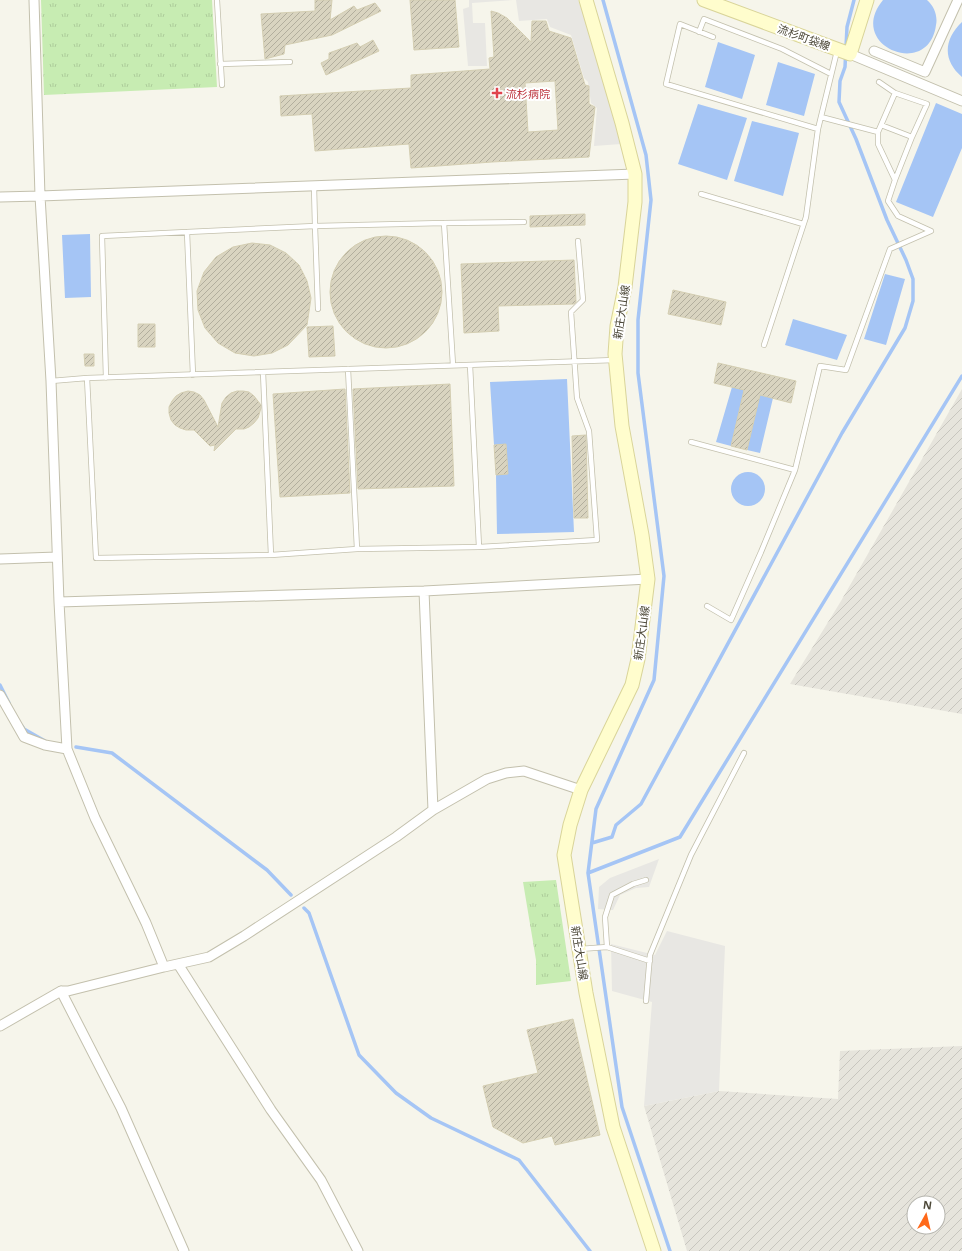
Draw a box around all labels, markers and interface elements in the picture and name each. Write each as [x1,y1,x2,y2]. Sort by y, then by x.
street label: 流杉町袋線 [776,21,832,53]
place label: 流杉病院 [506,86,550,101]
marker: 流杉病院 [491,87,503,99]
street label: 新庄大山線 [609,284,633,340]
street label: 新庄大山線 [630,605,652,661]
street label: 新庄大山線 [568,925,592,981]
north arrow [906,1195,946,1235]
text: N [922,1197,933,1213]

